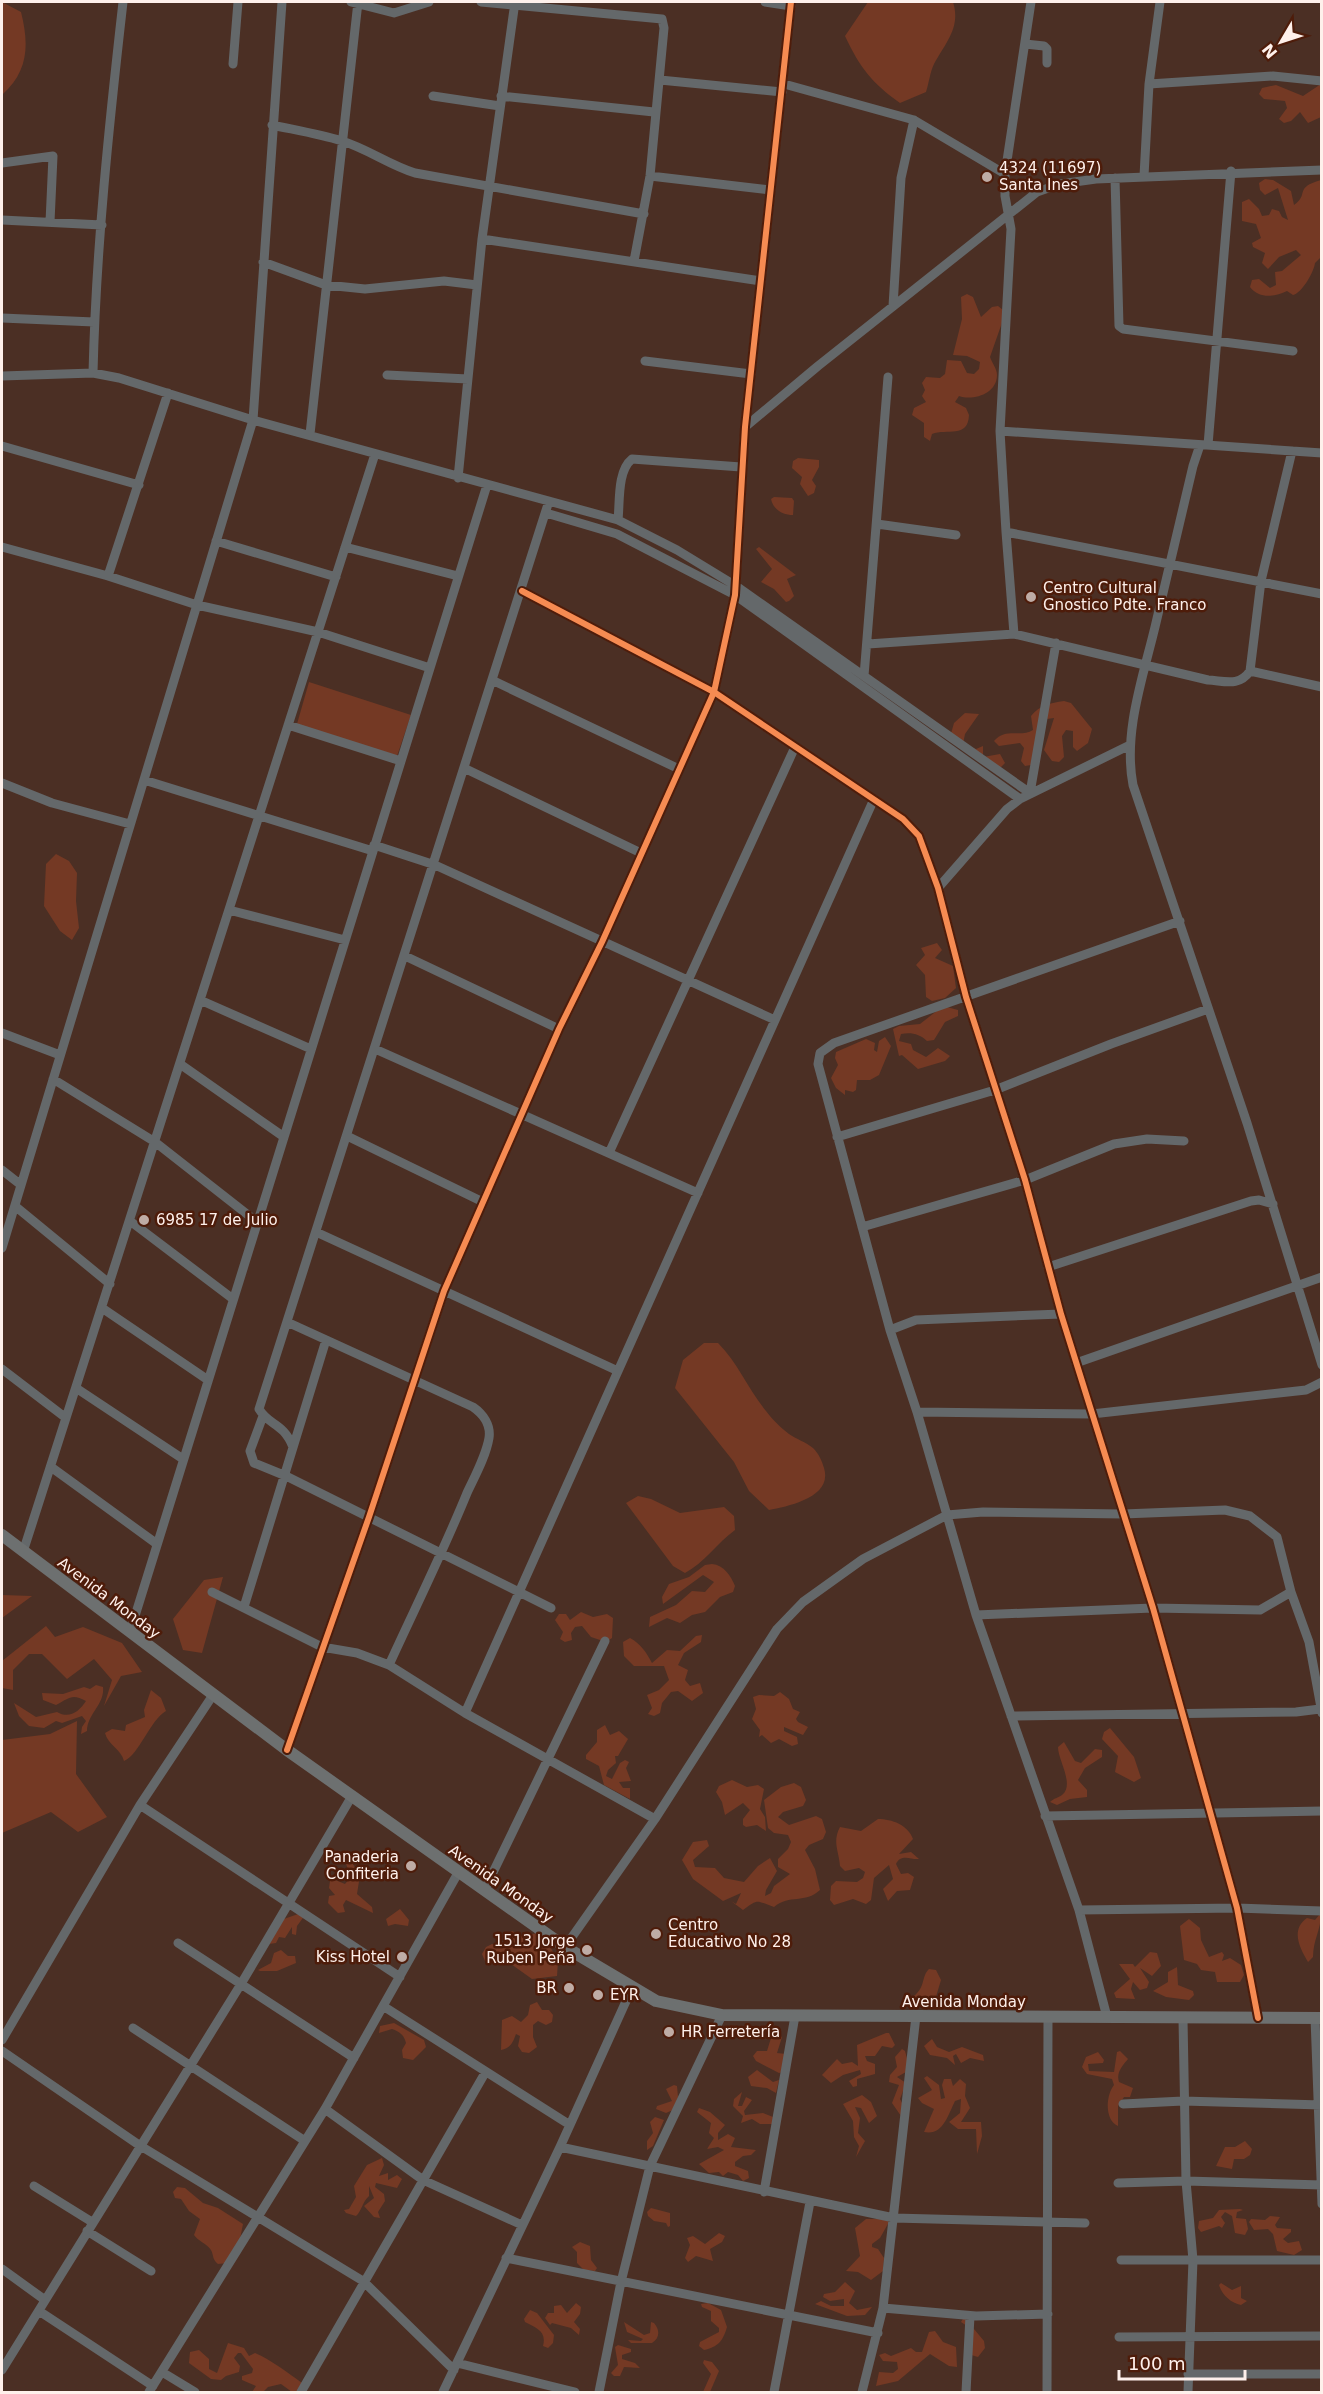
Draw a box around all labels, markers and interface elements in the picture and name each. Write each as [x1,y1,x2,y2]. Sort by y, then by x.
north arrow [1251,12,1311,72]
text: N [1258,40,1281,62]
place label: 4324 (11697) Santa Ines [999,159,1101,194]
marker: 4324 (11697) Santa Ines [980,170,994,184]
place label: Centro Cultural Gnostico Pdte. Franco [1043,579,1206,614]
marker: Centro Cultural Gnostico Pdte. Franco [1024,590,1038,604]
place label: 6985 17 de Julio [156,1211,278,1229]
marker: 6985 17 de Julio [137,1213,151,1227]
street label: Avenida Monday [54,1554,164,1643]
street label: Avenida Monday [445,1841,557,1927]
place label: Panaderia Confiteria [324,1848,399,1883]
marker: Panaderia Confiteria [404,1859,418,1873]
place label: Centro Educativo No 28 [668,1916,791,1951]
marker: Centro Educativo No 28 [649,1927,663,1941]
place label: 1513 Jorge Ruben Peña [486,1932,575,1967]
marker: 1513 Jorge Ruben Peña [580,1943,594,1957]
place label: Kiss Hotel [316,1948,390,1966]
marker: Kiss Hotel [395,1950,409,1964]
place label: BR [536,1979,557,1997]
marker: BR [562,1981,576,1995]
place label: EYR [610,1986,639,2004]
marker: EYR [591,1988,605,2002]
street label: Avenida Monday [902,1993,1026,2011]
place label: HR Ferretería [681,2023,780,2041]
marker: HR Ferretería [662,2025,676,2039]
scale bar [1119,2343,1245,2381]
text: 100 m [1128,2353,1186,2374]

